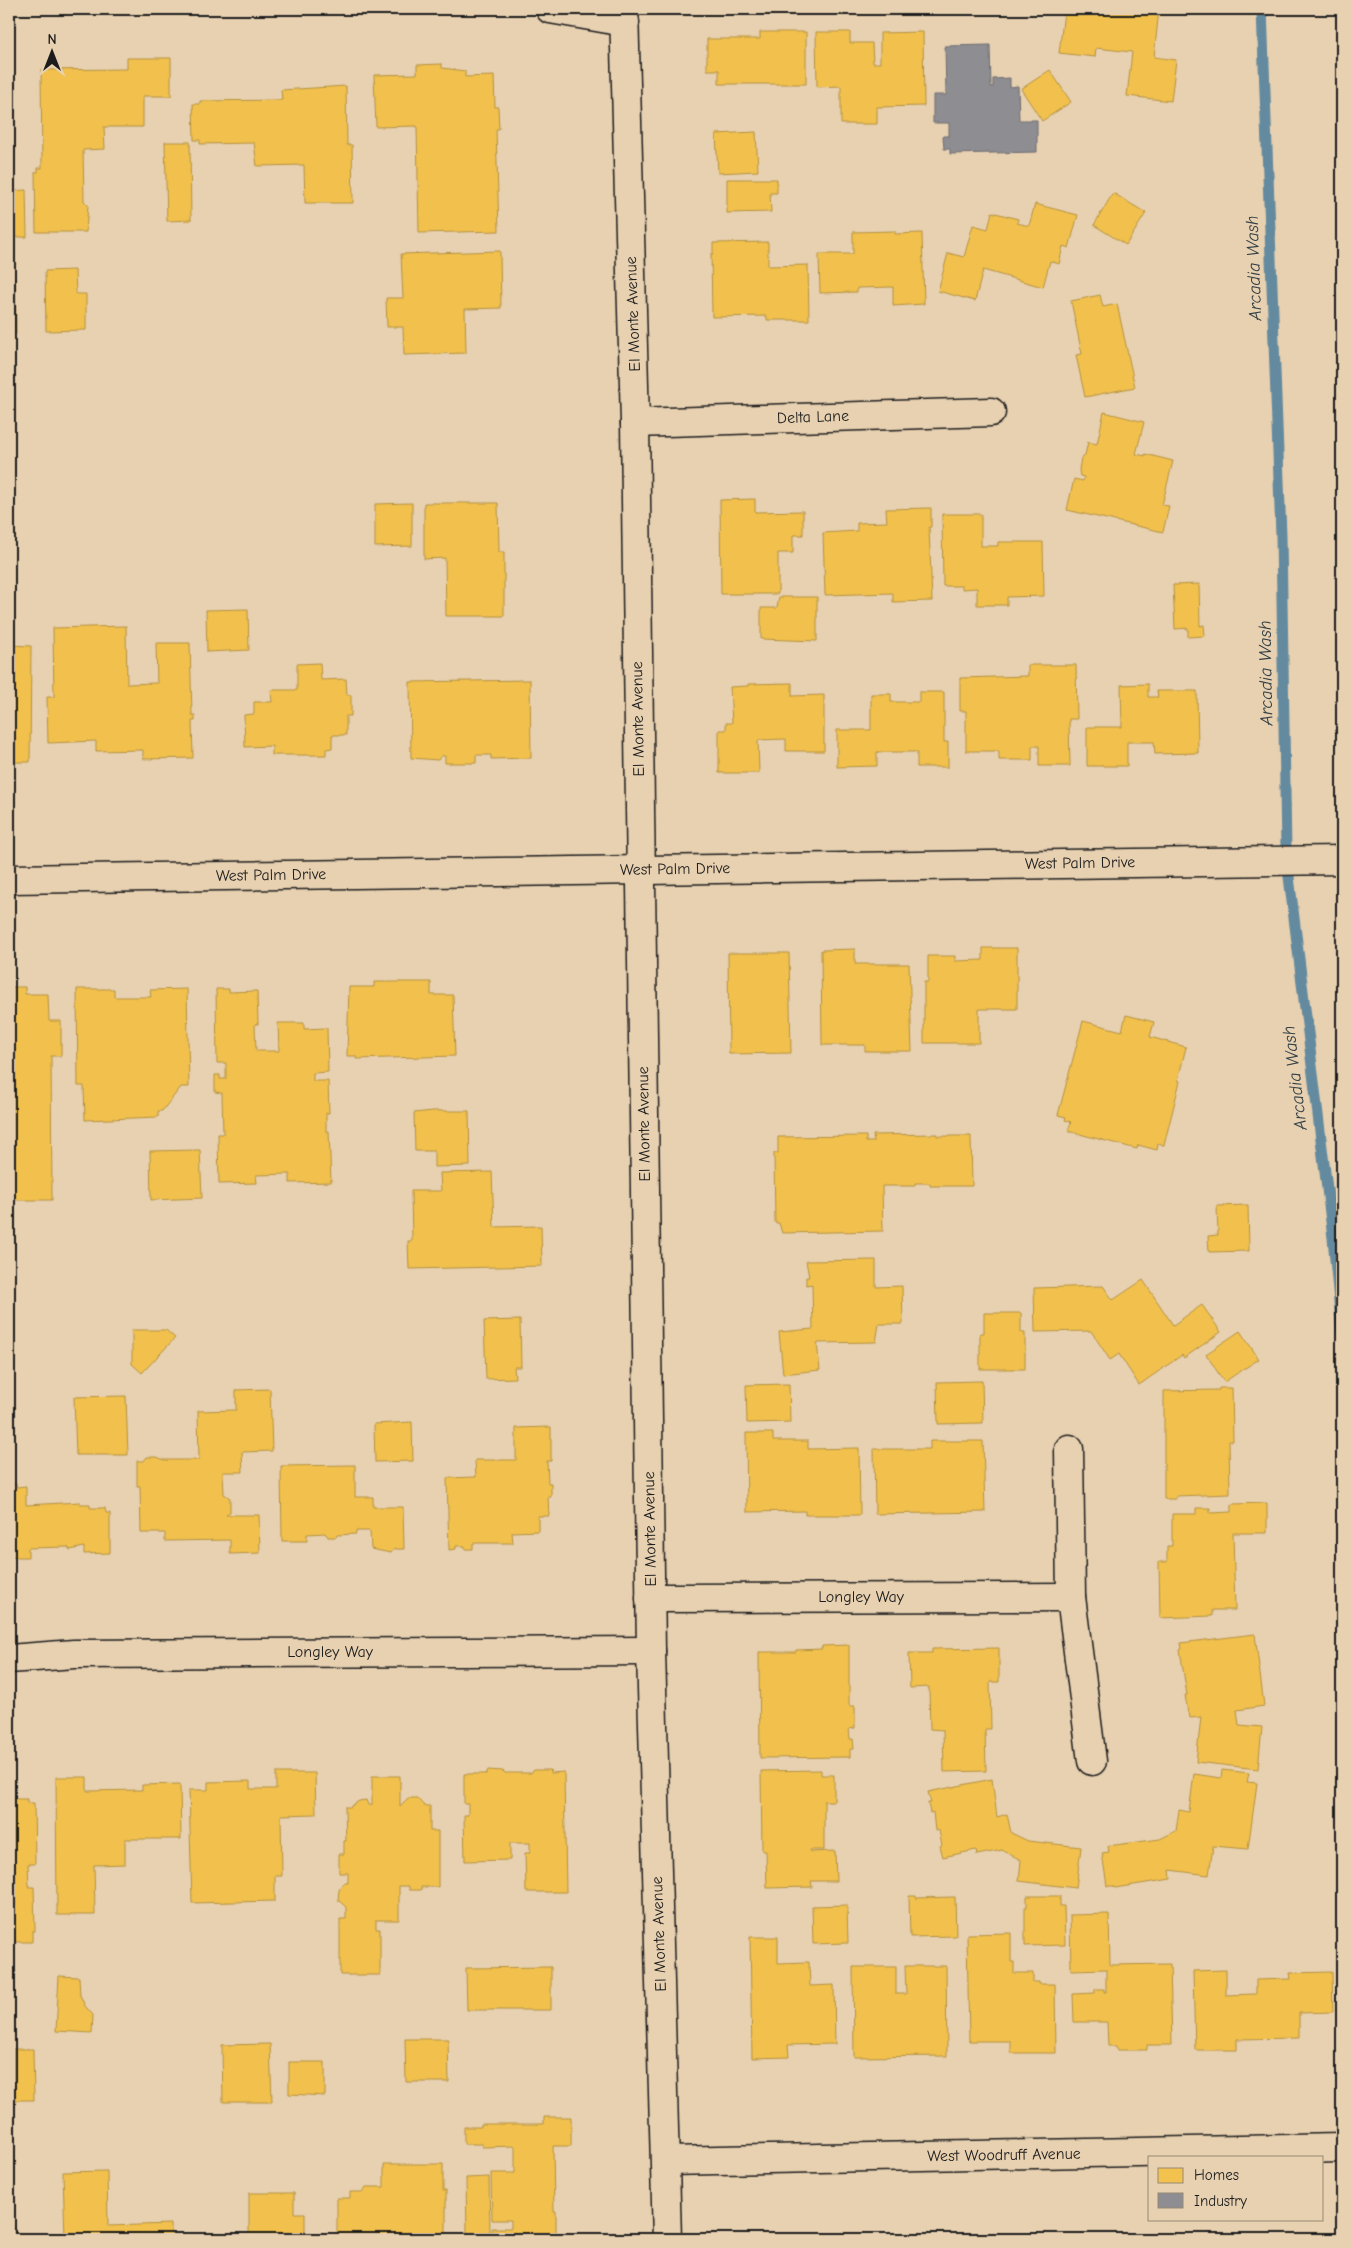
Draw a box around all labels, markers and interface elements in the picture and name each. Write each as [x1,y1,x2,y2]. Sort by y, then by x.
north arrow [28,28,78,78]
text: N [47,31,57,48]
water label: Arcadia Wash [1242,215,1266,322]
street label: El Monte Avenue [622,256,644,372]
street label: Delta Lane [777,407,849,427]
water label: Arcadia Wash [1255,620,1277,727]
street label: El Monte Avenue [628,661,648,777]
street label: West Palm Drive [1025,853,1135,873]
street label: West Palm Drive [620,859,730,879]
street label: West Palm Drive [216,865,326,885]
water label: Arcadia Wash [1278,1024,1312,1133]
street label: El Monte Avenue [634,1066,654,1182]
street label: El Monte Avenue [640,1471,660,1587]
street label: Longley Way [818,1588,905,1606]
street label: Longley Way [287,1643,374,1661]
street label: El Monte Avenue [648,1876,670,1992]
street label: West Woodruff Avenue [927,2145,1081,2165]
legend [1148,2156,1324,2220]
text: Homes [1194,2166,1239,2184]
text: Industry [1194,2192,1247,2210]

